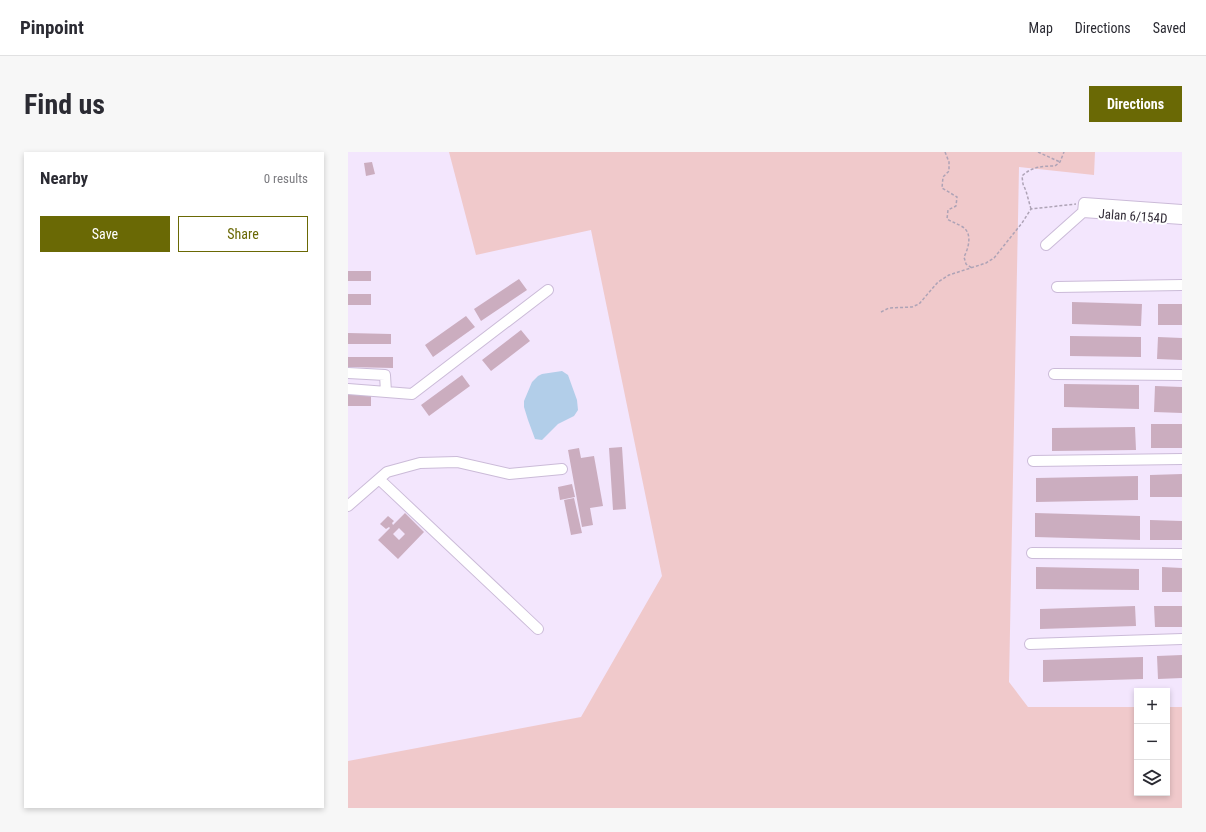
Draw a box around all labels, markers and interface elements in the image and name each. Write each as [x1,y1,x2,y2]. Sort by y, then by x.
text: Pinpoint [20,16,84,39]
text: Map [1029,20,1053,36]
text: Directions [1075,20,1131,36]
text: Saved [1153,20,1186,36]
button: Directions [1089,86,1182,122]
text: Find us [24,88,105,121]
text: Nearby [40,168,88,188]
text: 0 results [264,171,308,186]
street label: Jalan 6/154D [1098,206,1168,226]
button: Save [40,216,170,252]
button: Share [178,216,308,252]
map controls [1134,688,1170,796]
button: + [1134,688,1170,724]
button: − [1134,724,1170,760]
button: layers [1134,760,1170,796]

